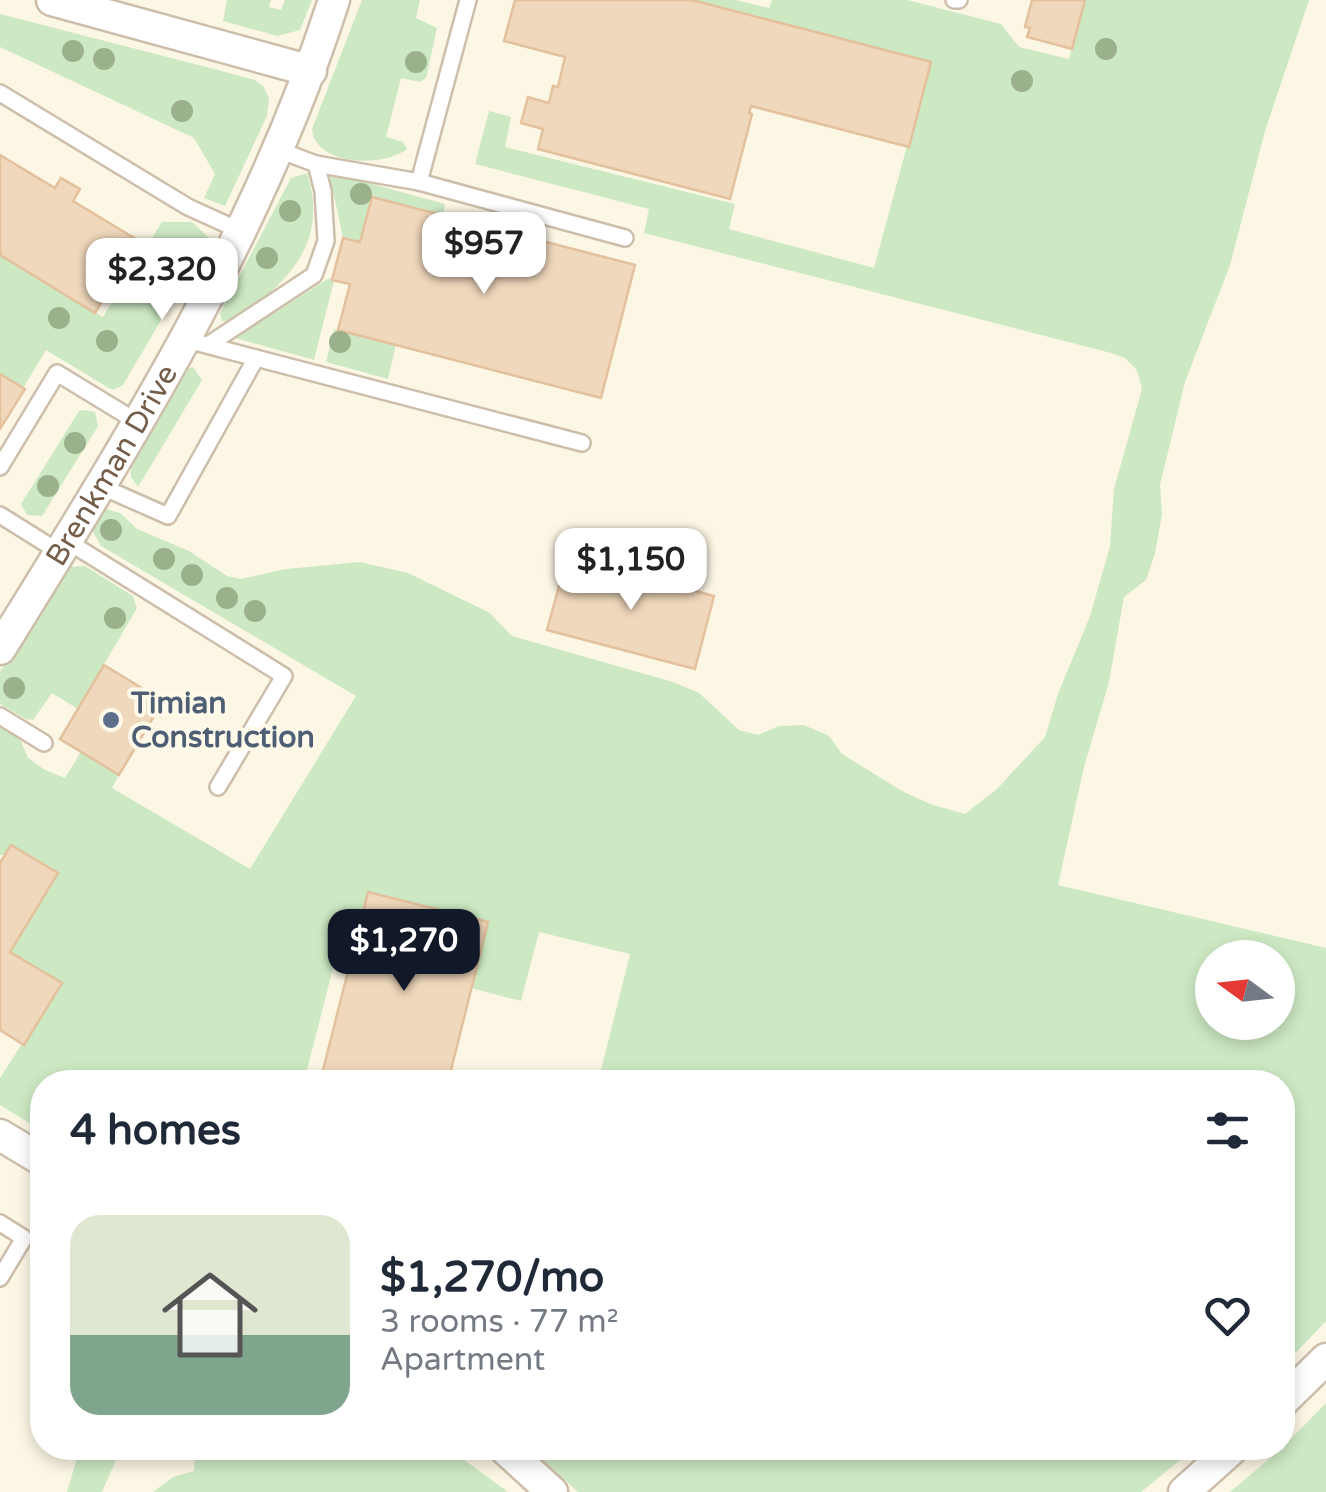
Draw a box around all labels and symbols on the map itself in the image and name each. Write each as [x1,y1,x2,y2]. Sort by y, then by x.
pin: $957 [425,212,543,297]
pin: $2,320 [81,238,243,323]
street label: Brenkman Drive [37,358,185,573]
pin: $1,150 [550,528,712,613]
place label: Timian Construction [130,685,315,756]
marker: Timian Construction [100,709,122,731]
pin: $1,270 [323,909,485,994]
north arrow [1195,940,1295,1040]

